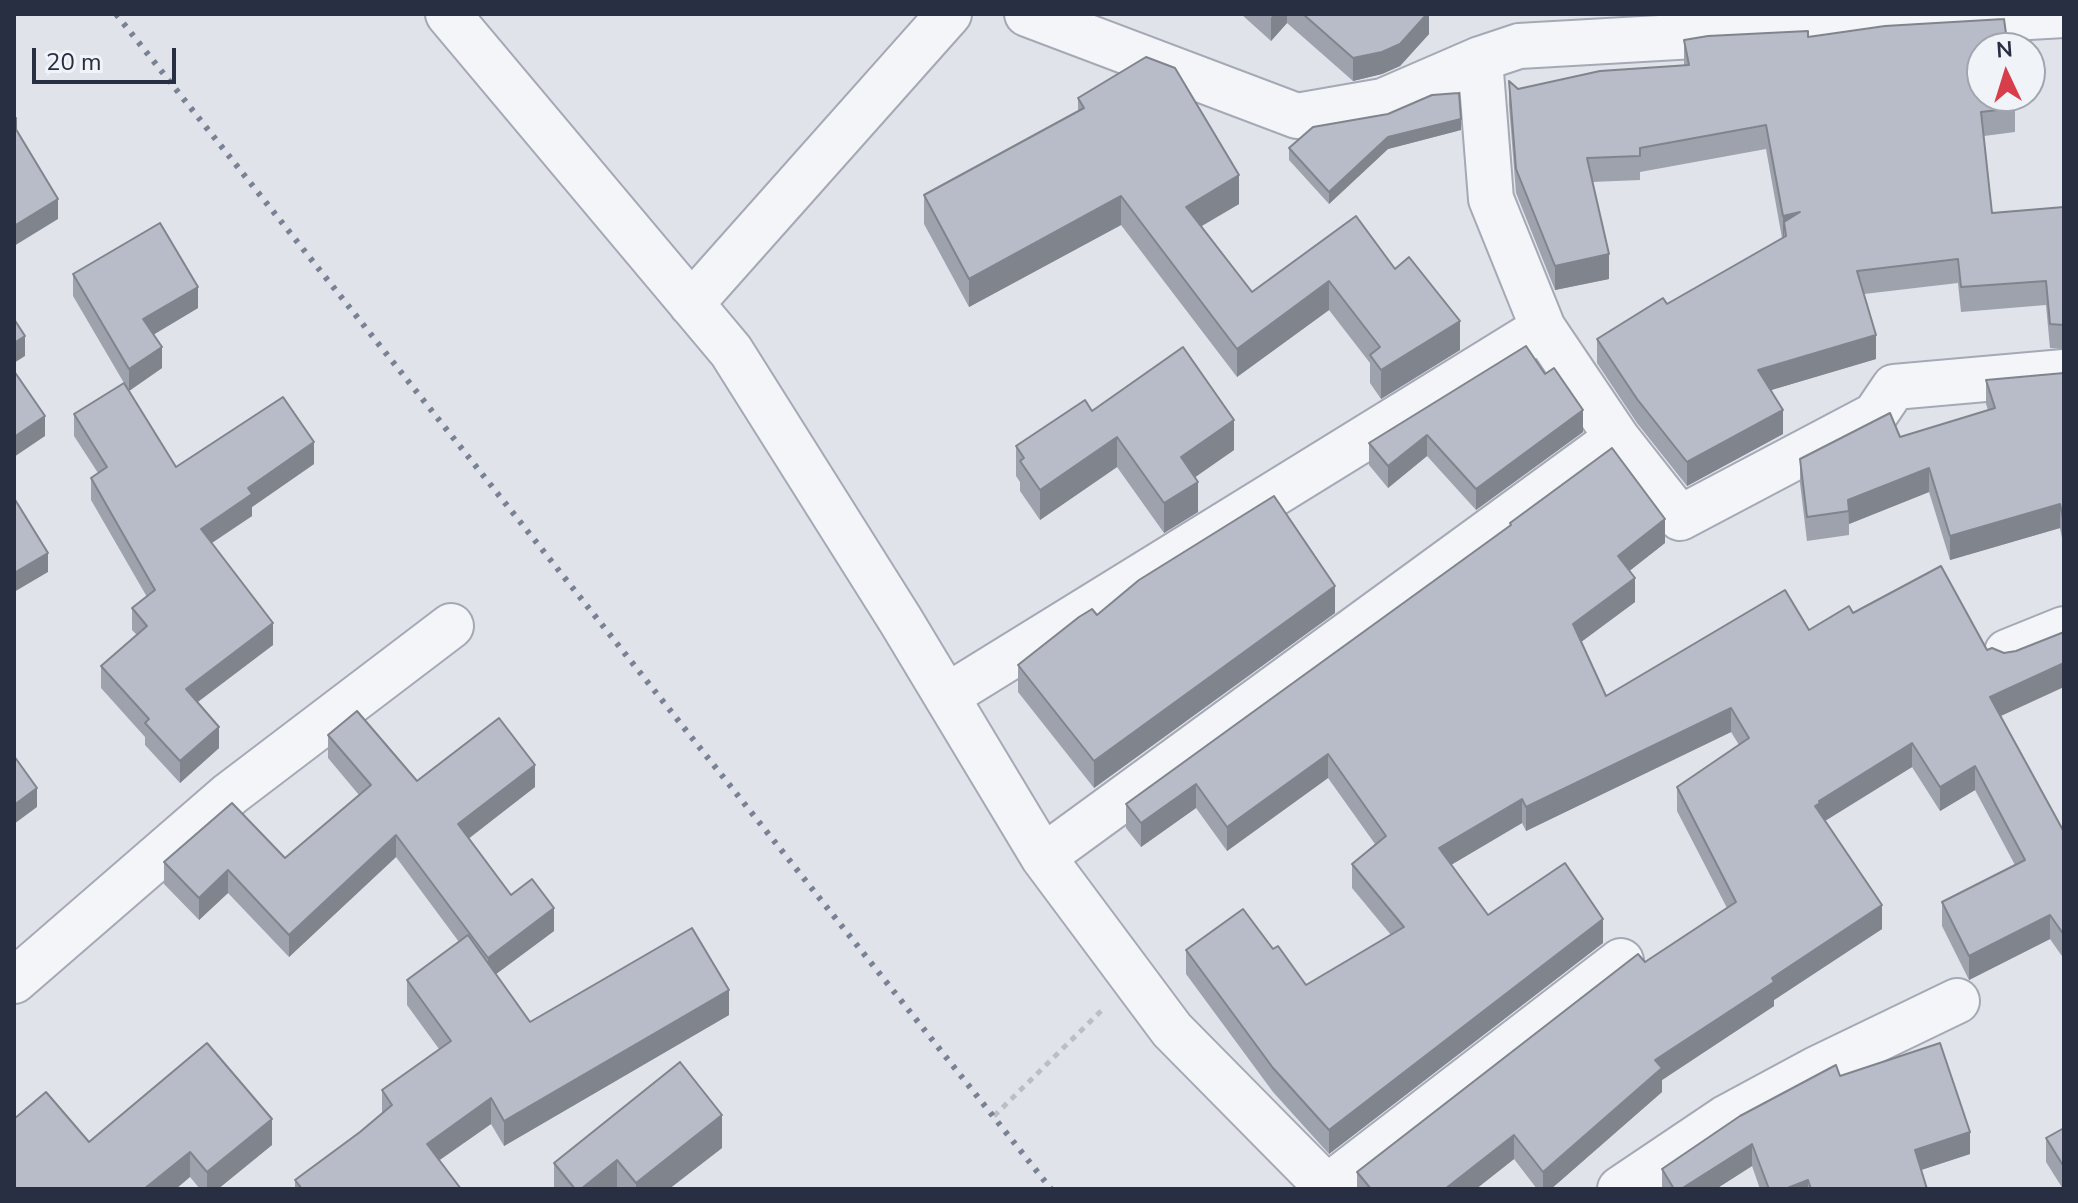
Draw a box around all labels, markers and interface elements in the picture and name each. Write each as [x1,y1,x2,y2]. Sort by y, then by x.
scale bar [36,32,180,82]
north arrow [1966,32,2046,112]
text: N [1995,35,2014,66]
text: 20 m [46,46,102,78]

